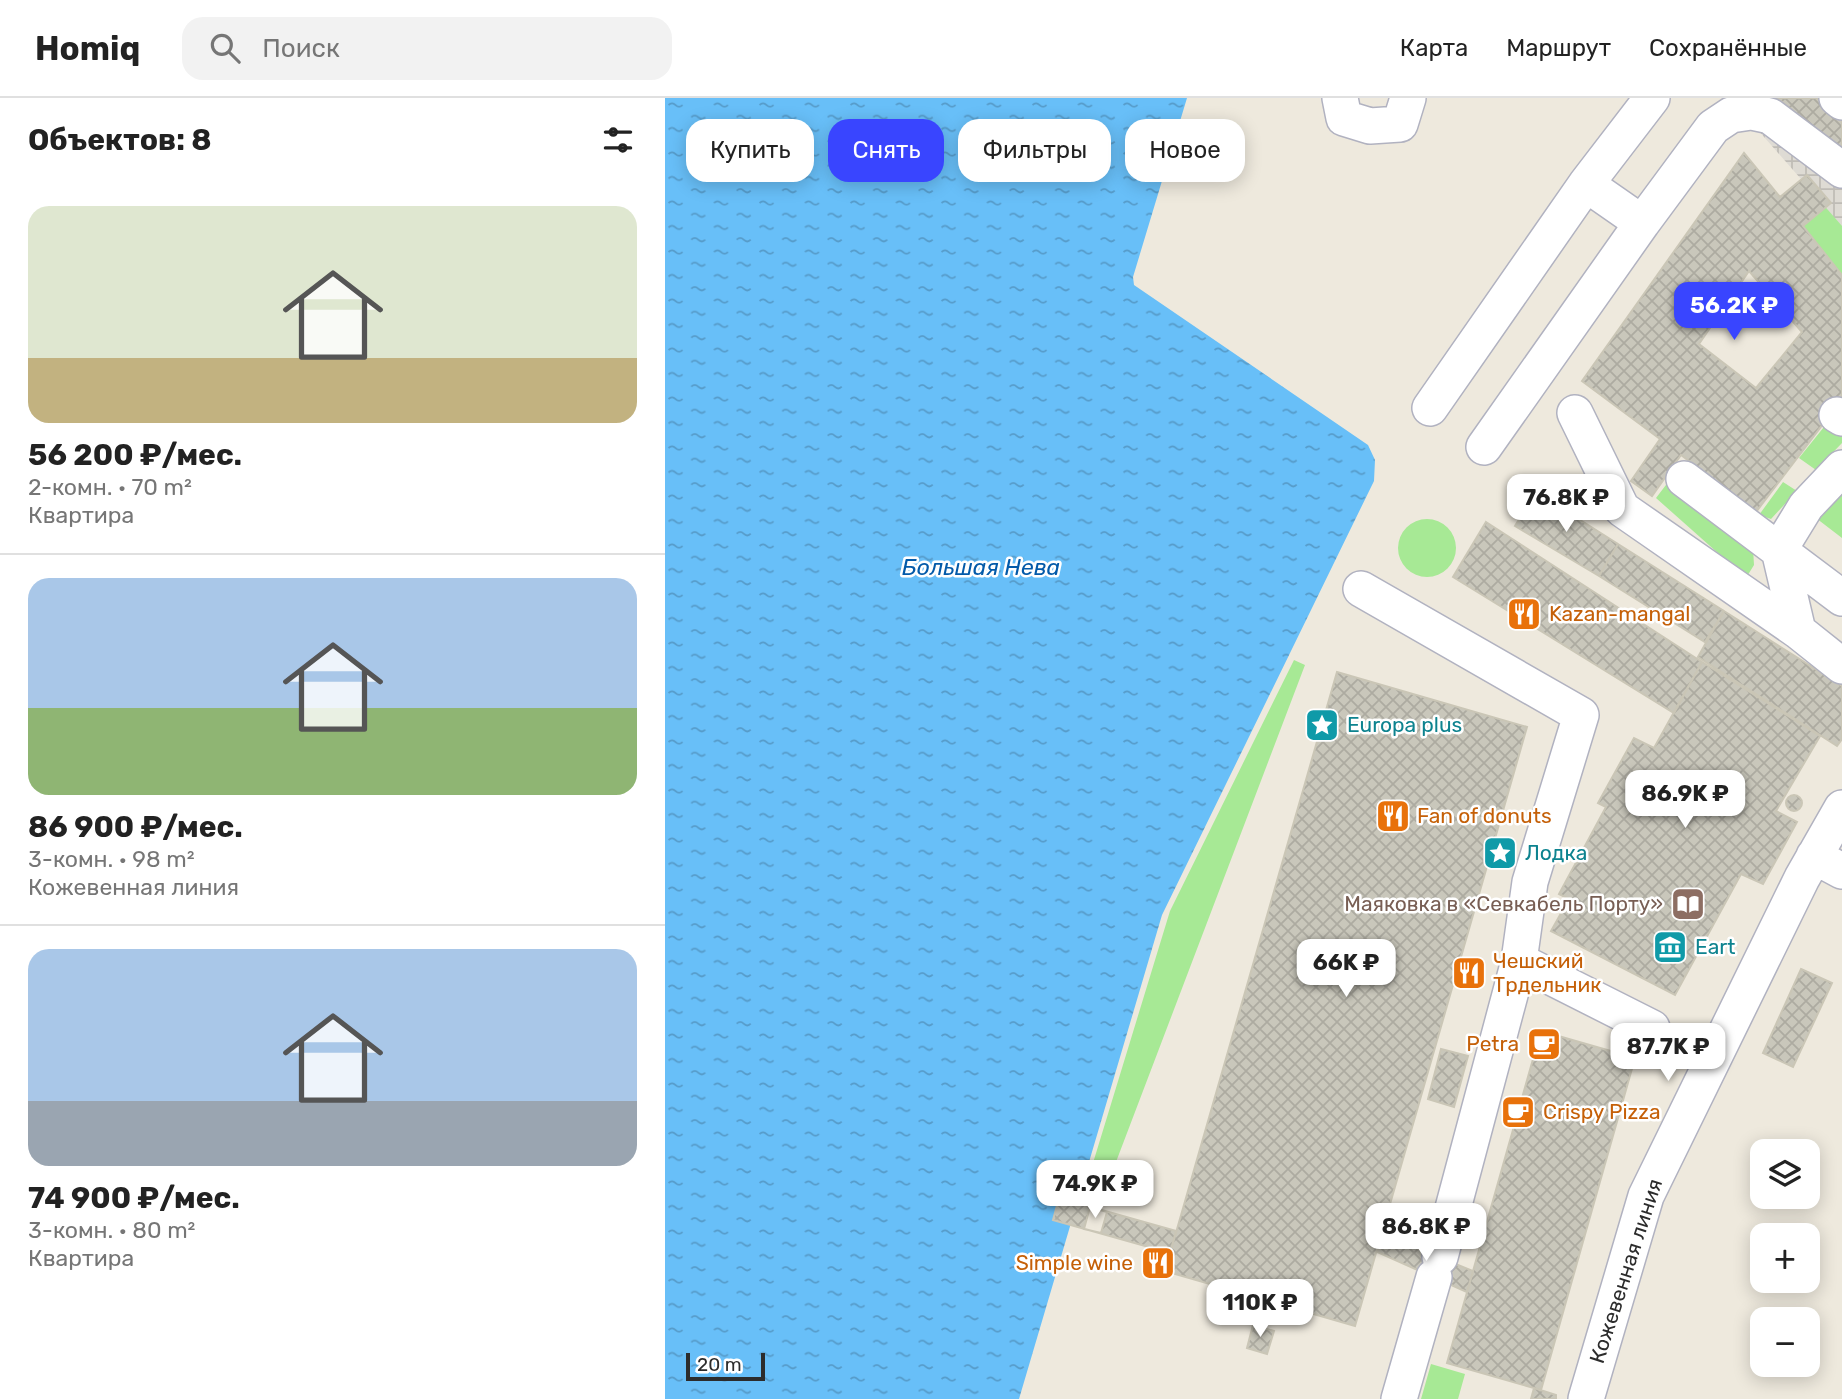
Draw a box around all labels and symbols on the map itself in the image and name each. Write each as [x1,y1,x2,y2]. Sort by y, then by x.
pin: 56.2K ₽ [1669,282,1799,342]
pin: 76.8K ₽ [1501,474,1631,534]
water label: Большая Нева [902,553,1060,581]
restaurant icon: Kazan-mangal [1505,595,1543,633]
place label: Kazan-mangal [1549,601,1690,626]
place icon: Europa plus [1303,706,1341,744]
place label: Europa plus [1347,712,1462,737]
pin: 86.9K ₽ [1620,770,1750,830]
restaurant icon: Fan of donuts [1374,797,1412,835]
place label: Fan of donuts [1417,803,1552,828]
place icon: Лодка [1481,834,1519,872]
place label: Лодка [1525,840,1587,865]
library icon: Маяковка в «Севкабель Порту» [1669,885,1707,923]
place label: Маяковка в «Севкабель Порту» [1344,891,1663,916]
museum icon: Eart [1651,928,1689,966]
place label: Eart [1695,934,1736,959]
pin: 66K ₽ [1297,940,1395,999]
place label: Чешский Трдельник [1493,948,1601,997]
restaurant icon: Чешский Трдельник [1450,954,1488,992]
pin: 87.7K ₽ [1603,1024,1733,1083]
cafe icon: Petra [1525,1025,1563,1063]
place label: Petra [1466,1031,1519,1056]
cafe icon: Crispy Pizza [1499,1093,1537,1131]
place label: Crispy Pizza [1543,1099,1661,1124]
pin: 74.9K ₽ [1030,1160,1160,1220]
street label: Кожевенная линия [1584,1175,1667,1366]
pin: 86.8K ₽ [1361,1204,1491,1263]
restaurant icon: Simple wine [1139,1244,1177,1282]
place label: Simple wine [1016,1250,1133,1275]
pin: 110K ₽ [1203,1280,1317,1339]
scale bar [686,1350,765,1382]

